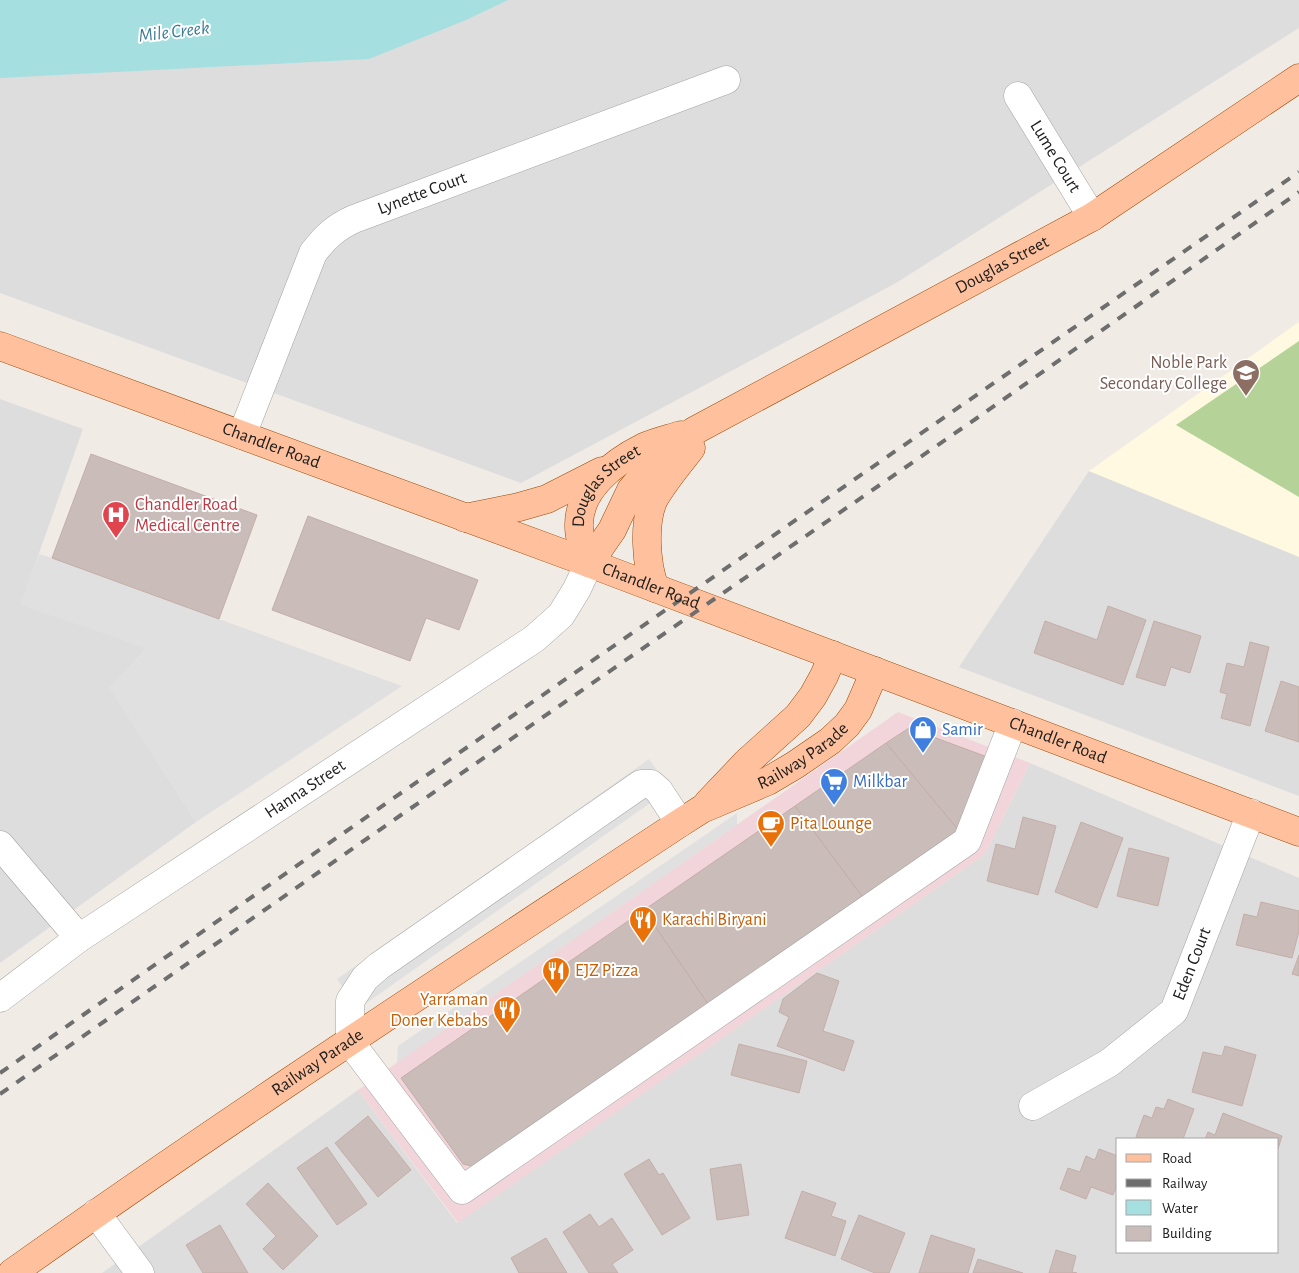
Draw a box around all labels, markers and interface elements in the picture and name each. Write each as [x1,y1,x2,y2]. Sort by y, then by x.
water label: Mile Creek [137,18,211,46]
street label: Lume Court [1026,117,1084,196]
street label: Lynette Court [375,169,469,218]
street label: Douglas Street [953,233,1052,298]
place label: Noble Park Secondary College [1100,354,1228,393]
school or university icon: Noble Park Secondary College [1231,358,1261,397]
street label: Chandler Road [220,420,323,472]
street label: Douglas Street [570,442,644,528]
place label: Chandler Road Medical Centre [135,496,240,535]
hospital icon: Chandler Road Medical Centre [101,500,131,539]
street label: Chandler Road [600,560,702,613]
street label: Chandler Road [1006,714,1109,767]
shop icon: Samir [908,715,938,754]
street label: Railway Parade [755,719,852,793]
place label: Samir [942,721,983,739]
street label: Hanna Street [262,756,349,822]
supermarket icon: Milkbar [819,767,849,806]
place label: Milkbar [853,773,908,791]
cafe icon: Pita Lounge [756,809,786,848]
place label: Pita Lounge [790,815,872,833]
restaurant icon: Karachi Biryani [628,905,658,944]
place label: Karachi Biryani [662,911,767,929]
street label: Eden Court [1170,925,1215,1003]
restaurant icon: EJZ Pizza [541,956,571,995]
place label: EJZ Pizza [575,962,639,980]
place label: Yarraman Doner Kebabs [390,991,488,1030]
restaurant icon: Yarraman Doner Kebabs [492,995,522,1034]
street label: Railway Parade [269,1026,367,1100]
legend [1116,1138,1279,1253]
text: Road [1162,1151,1192,1166]
text: Railway [1162,1176,1208,1191]
text: Water [1162,1201,1198,1216]
text: Building [1162,1226,1212,1241]

